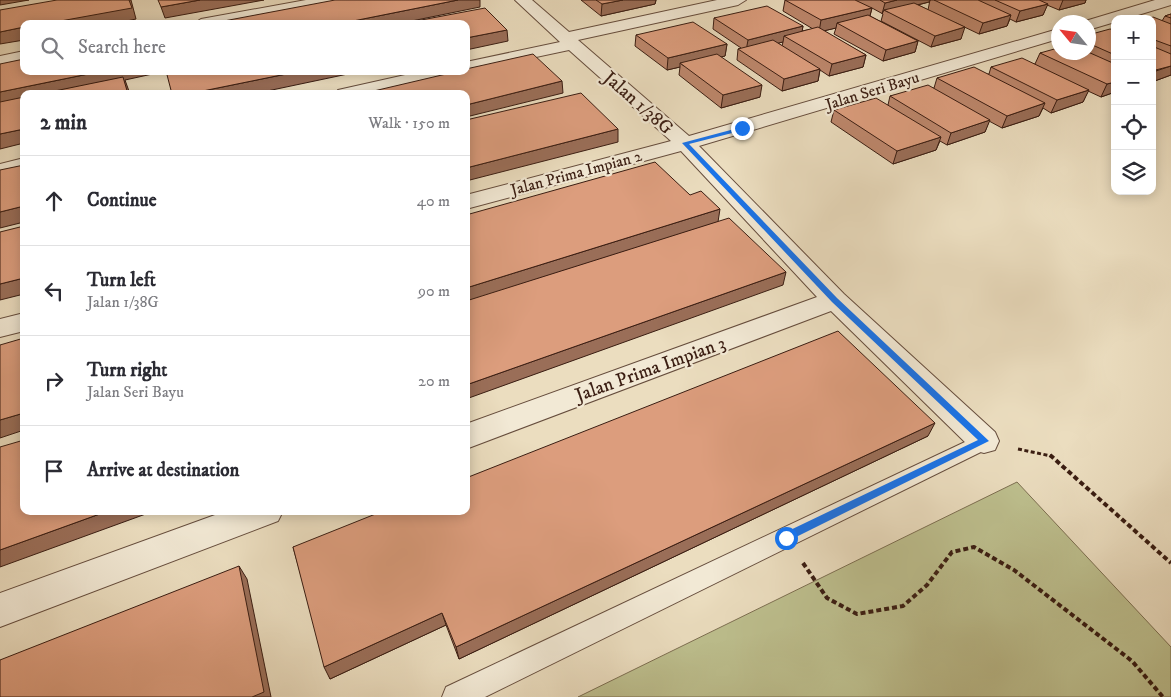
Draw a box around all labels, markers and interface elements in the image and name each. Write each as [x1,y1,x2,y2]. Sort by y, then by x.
north arrow [1051,15,1096,60]
map controls [1111,15,1156,195]
button: + [1111,15,1156,60]
search box [20,20,470,75]
icon: search [38,34,66,62]
text: Search here [78,36,166,59]
button: − [1111,60,1156,105]
street label: Jalan 1/38G [597,65,678,140]
street label: Jalan Seri Bayu [821,67,922,115]
button: locate [1111,105,1156,150]
text: 2 min [40,110,87,136]
text: Walk · 150 m [368,113,450,133]
route end [731,117,754,140]
street label: Jalan Prima Impian 2 [507,146,644,201]
button: layers [1111,150,1156,195]
icon: ahead [40,187,68,215]
text: Continue [87,189,157,212]
text: 40 m [417,191,450,211]
text: Turn left [87,269,156,292]
icon: left [40,277,68,305]
text: 90 m [418,281,450,301]
text: Jalan 1/38G [87,292,159,312]
street label: Jalan Prima Impian 3 [570,332,729,408]
text: Turn right [87,359,167,382]
icon: right [40,367,68,395]
text: 20 m [418,371,450,391]
text: Jalan Seri Bayu [87,382,184,402]
icon: arrive [40,457,68,485]
text: Arrive at destination [87,459,239,482]
route start [775,527,798,550]

